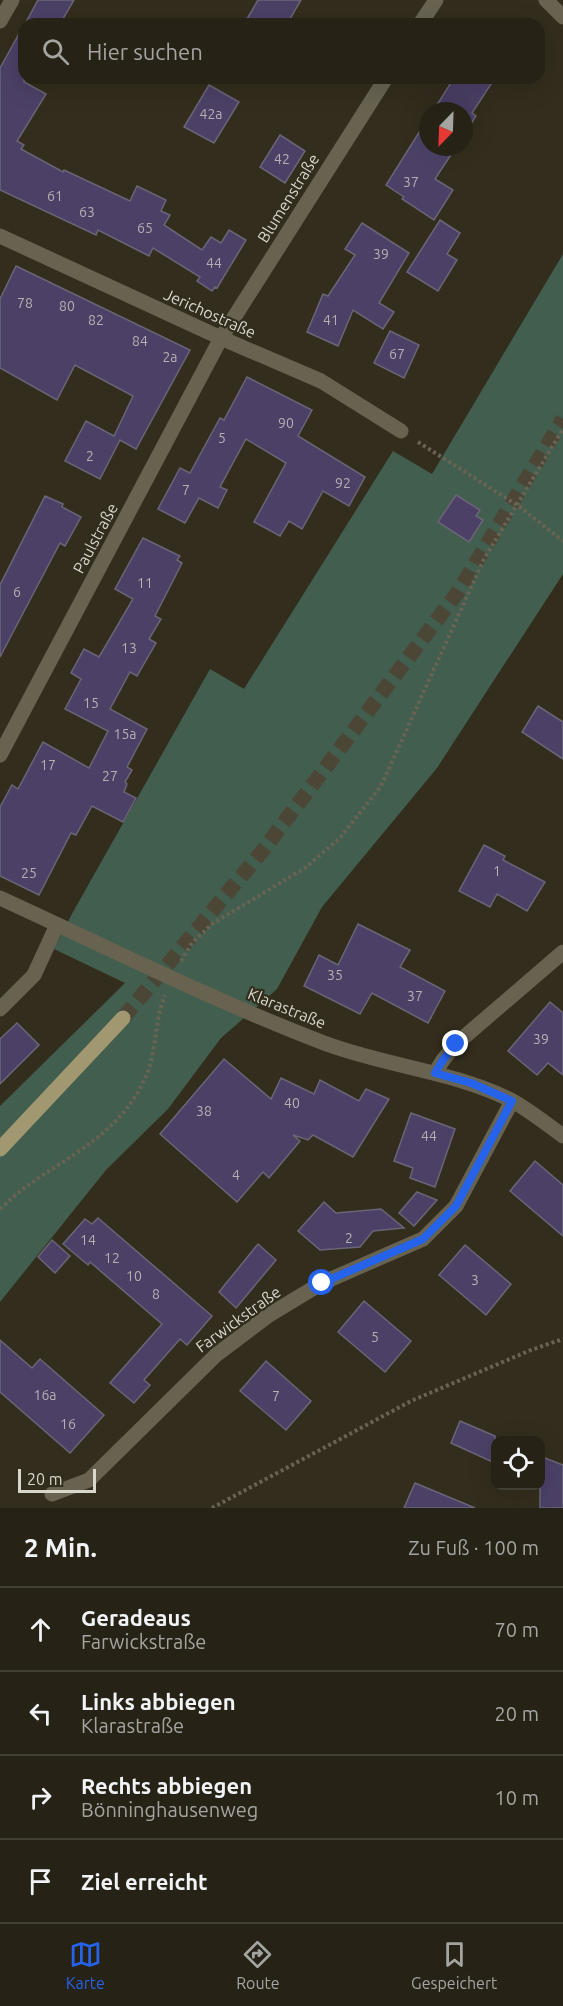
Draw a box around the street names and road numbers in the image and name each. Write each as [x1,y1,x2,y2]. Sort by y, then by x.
street label: Blumenstraße [254,150,322,246]
street label: Jerichostraße [161,285,259,341]
street label: Paulstraße [69,500,121,576]
street label: Klarastraße [245,984,329,1032]
street label: Farwickstraße [192,1282,284,1356]

